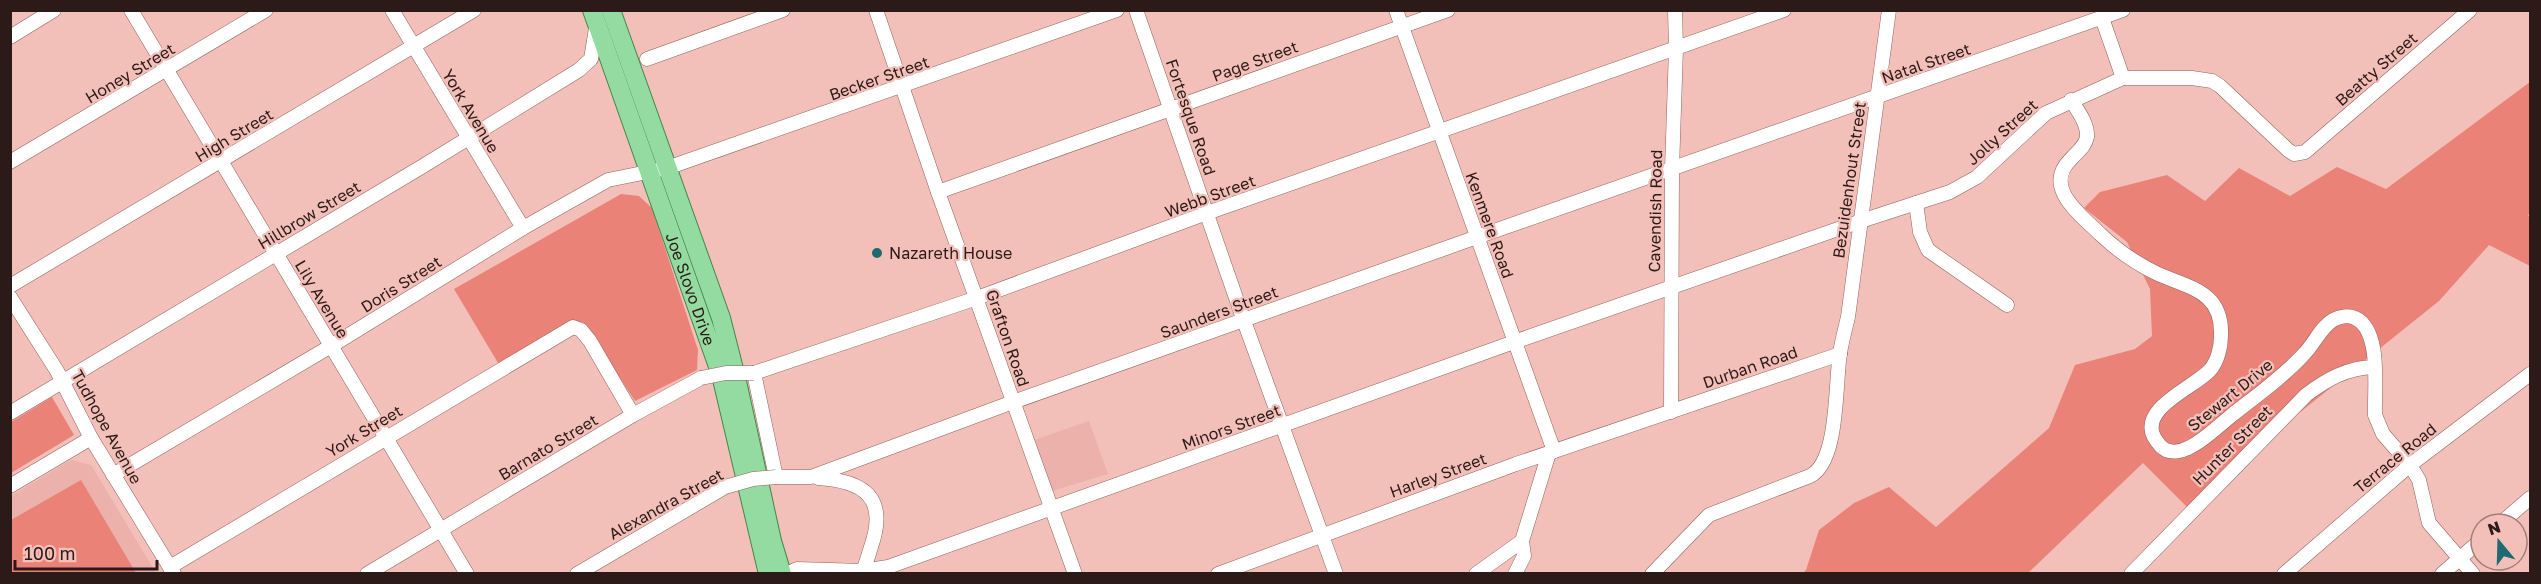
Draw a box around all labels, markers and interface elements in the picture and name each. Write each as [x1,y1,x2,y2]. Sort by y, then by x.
street label: Beatty Street [2331,28,2421,110]
street label: Page Street [1209,36,1301,86]
street label: Honey Street [82,38,178,108]
street label: Natal Street [1879,38,1973,88]
street label: Becker Street [826,52,932,104]
street label: Fortesque Road [1162,56,1220,178]
street label: York Avenue [438,65,504,157]
street label: Jolly Street [1962,95,2042,169]
street label: Bezuidenhout Street [1828,100,1870,260]
street label: High Street [191,104,277,166]
street label: Cavendish Road [1644,149,1666,273]
street label: Kenmere Road [1461,169,1519,281]
street label: Webb Street [1162,170,1258,222]
street label: Hillbrow Street [254,176,364,254]
street label: Joe Slovo Drive [662,230,720,348]
place label: Nazareth House [889,243,1012,263]
marker: Nazareth House [870,246,884,260]
street label: Doris Street [357,251,445,317]
street label: Lily Avenue [291,256,353,342]
street label: Saunders Street [1157,281,1281,343]
street label: Grafton Road [982,287,1034,389]
street label: Durban Road [1700,341,1800,393]
street label: Stewart Drive [2183,355,2277,435]
street label: Tudhope Avenue [67,367,147,487]
street label: York Street [322,400,406,462]
street label: Minors Street [1179,400,1283,454]
street label: Hunter Street [2188,401,2276,489]
street label: Barnato Street [495,410,601,484]
street label: Terrace Road [2350,419,2440,497]
street label: Harley Street [1387,448,1489,502]
street label: Alexandra Street [605,464,727,544]
north arrow [2469,512,2529,572]
text: N [2485,516,2503,539]
scale bar [15,533,158,571]
text: 100 m [24,542,75,564]

